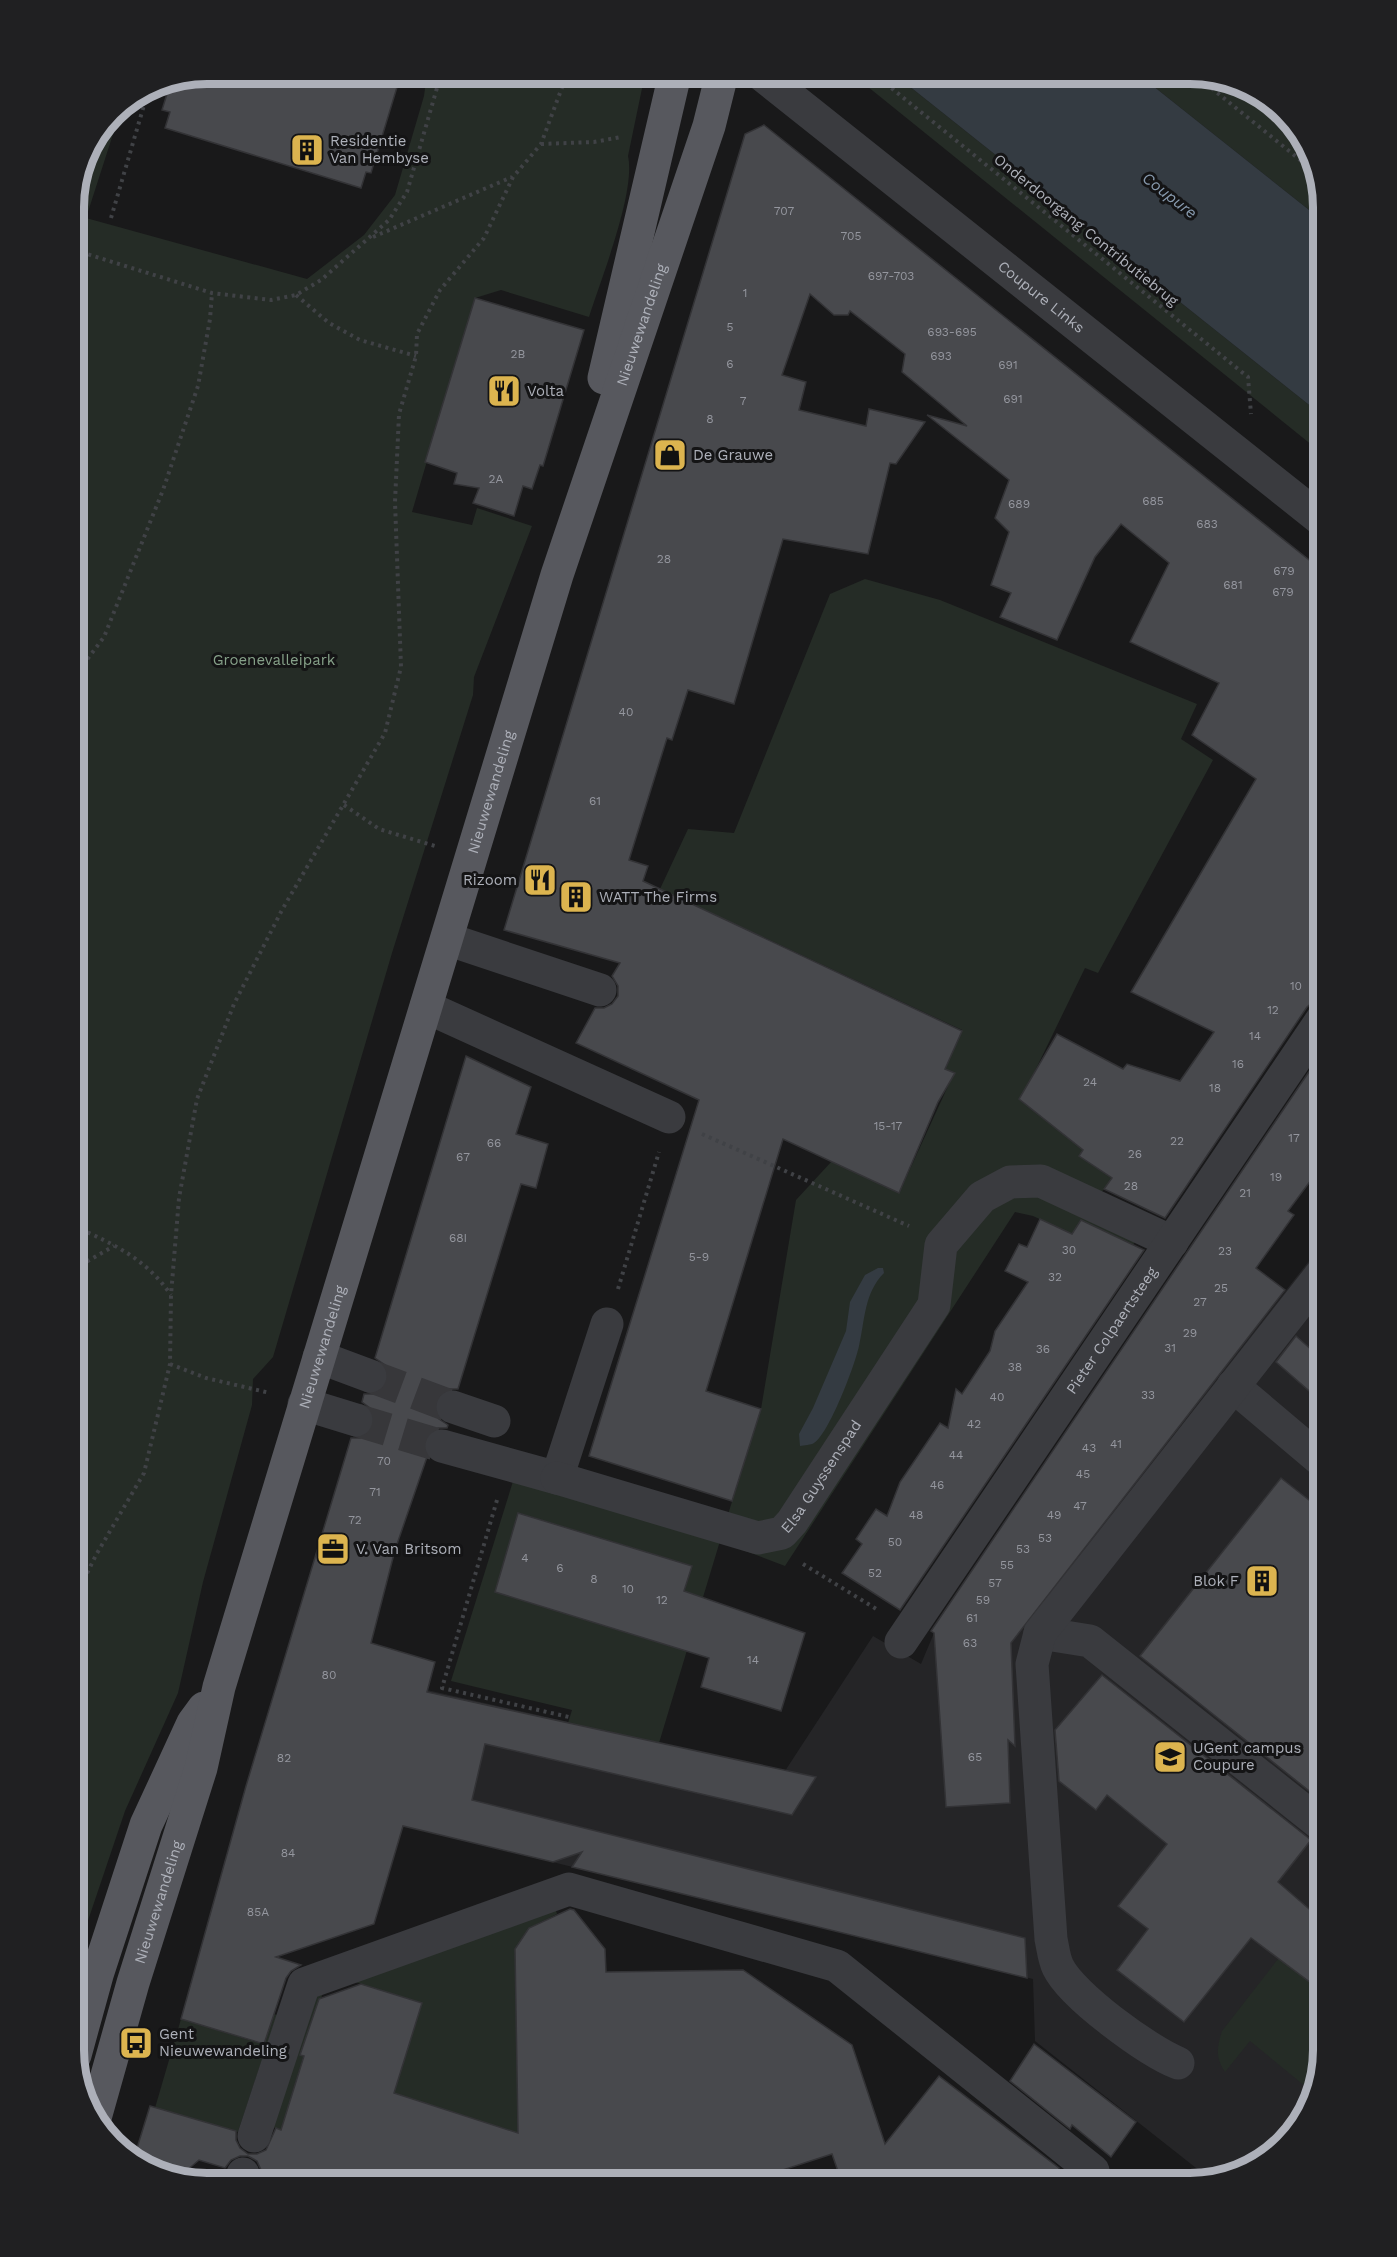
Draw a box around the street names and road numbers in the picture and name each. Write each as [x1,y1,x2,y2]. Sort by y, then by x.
street label: Onderdoorgang Contributiebrug [990,150,1182,310]
street label: Coupure Links [994,257,1088,337]
street label: Nieuwewandeling [613,261,671,388]
street label: Nieuwewandeling [464,728,518,856]
street label: Pieter Colpaertsteeg [1062,1264,1161,1397]
street label: Nieuwewandeling [295,1283,350,1411]
street label: Elsa Guyssenspad [777,1417,865,1537]
street label: Nieuwewandeling [131,1839,186,1966]

